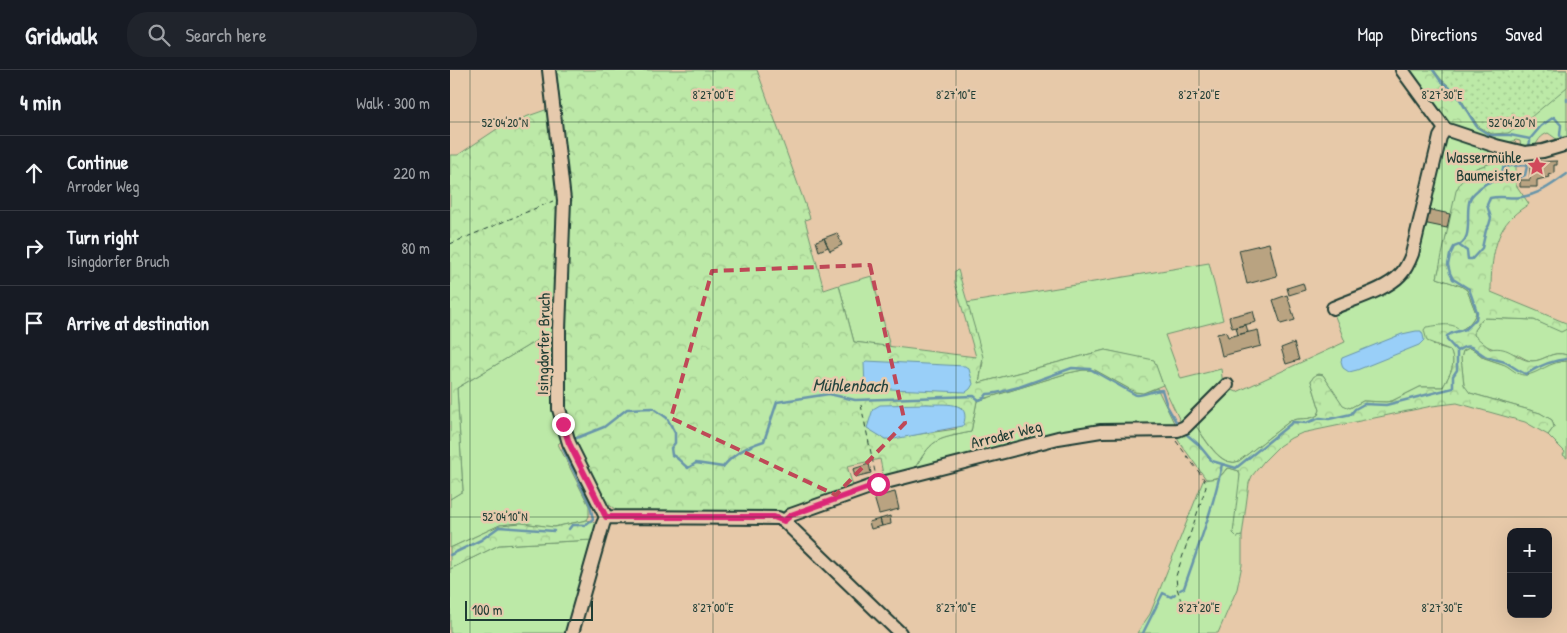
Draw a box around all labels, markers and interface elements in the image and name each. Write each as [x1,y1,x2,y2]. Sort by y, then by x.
search box [127,12,477,57]
text: Gridwalk [25,19,97,51]
icon: search [145,21,173,49]
text: Search here [185,22,267,48]
text: Map [1358,22,1383,47]
text: Directions [1411,22,1477,47]
text: Saved [1505,22,1542,47]
text: 8°27'00"E [692,86,734,103]
text: 8°27'10"E [936,86,977,103]
text: 8°27'20"E [1178,86,1220,103]
text: 8°27'30"E [1421,86,1463,103]
text: 4 min [20,88,61,117]
text: Walk · 300 m [356,92,430,114]
text: 52°04'20"N [482,114,528,131]
text: 52°04'20"N [1489,114,1535,131]
place label: Wassermühle Baumeister [1446,146,1523,186]
text: Continue [67,149,128,175]
place icon: Wassermühle Baumeister [1526,155,1548,177]
icon: ahead [20,159,48,187]
text: 220 m [393,162,430,184]
text: Arroder Weg [67,175,139,197]
text: Turn right [67,224,138,250]
icon: right [20,234,48,262]
text: 80 m [401,237,430,259]
text: Isingdorfer Bruch [67,250,169,272]
street label: Isingdorfer Bruch [531,292,555,395]
icon: arrive [20,309,48,337]
text: Arrive at destination [67,310,209,336]
water label: Mühlenbach [812,372,889,398]
route end [552,413,575,436]
street label: Arroder Weg [968,415,1044,453]
route start [867,473,890,496]
text: 52°04'10"N [482,508,528,525]
map controls [1507,528,1552,618]
button: + [1507,528,1552,573]
button: − [1507,573,1552,618]
scale bar [465,598,592,621]
text: 8°27'00"E [692,599,734,616]
text: 8°27'10"E [936,599,977,616]
text: 8°27'20"E [1178,599,1220,616]
text: 8°27'30"E [1421,599,1463,616]
text: 100 m [472,600,502,619]

